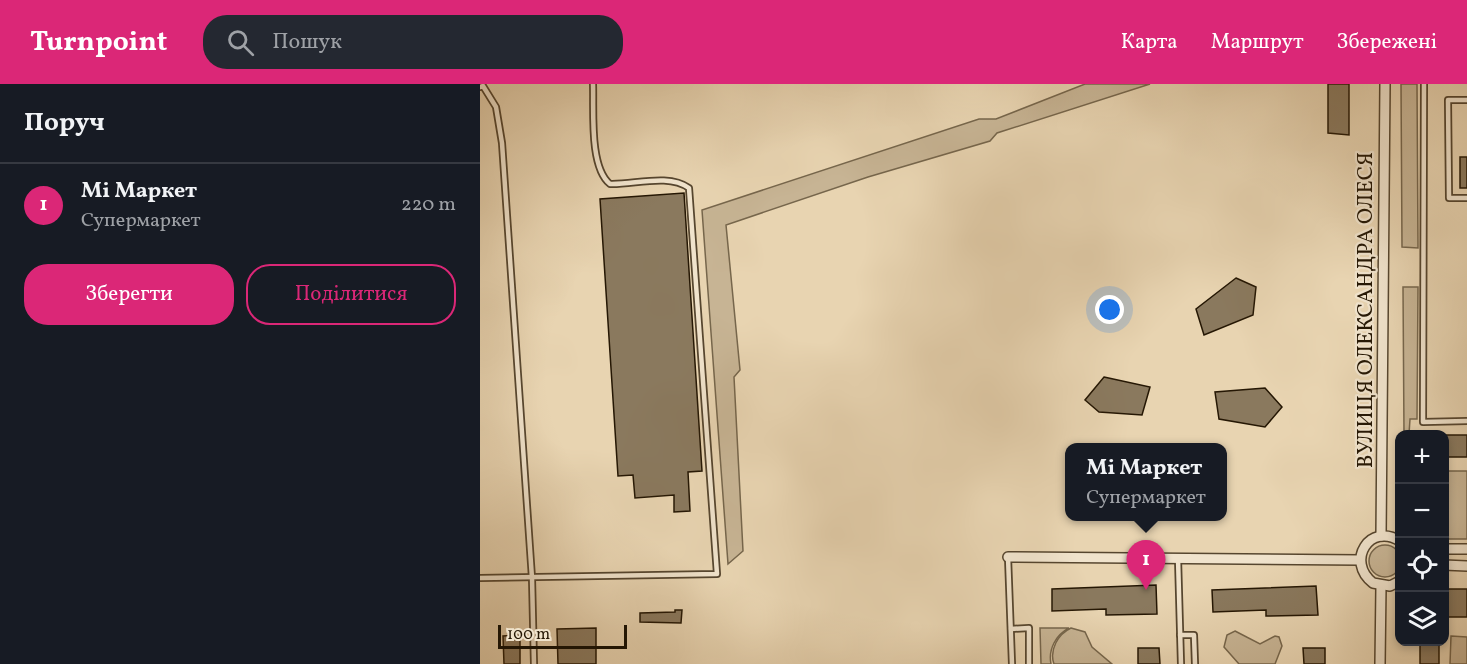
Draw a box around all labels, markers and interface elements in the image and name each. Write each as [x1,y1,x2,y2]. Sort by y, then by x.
search box [203,15,623,69]
text: Turnpoint [30,23,167,62]
icon: search [224,26,257,59]
text: Пошук [272,27,342,58]
text: Карта [1121,28,1178,57]
text: Маршрут [1211,28,1304,57]
text: Збережені [1337,28,1437,57]
text: Поруч [24,105,105,141]
street label: ВУЛИЦЯ ОЛЕКСАНДРА ОЛЕСЯ [1351,152,1382,468]
text: Мі Маркет [81,176,197,207]
text: 1 [39,191,48,219]
text: 220 m [401,191,456,219]
text: Супермаркет [81,207,201,235]
button: Зберегти [24,264,234,325]
button: Поділитися [246,264,456,325]
your location [1095,295,1124,324]
map controls [1395,430,1449,646]
button: + [1395,430,1449,484]
popup [1065,443,1227,521]
text: Мі Маркет [1086,453,1202,484]
text: Супермаркет [1086,484,1206,512]
button: − [1395,484,1449,538]
button: locate [1395,538,1449,592]
pin: 1 [1126,540,1166,590]
button: layers [1395,592,1449,646]
scale bar [498,622,627,650]
text: 100 m [507,624,550,646]

